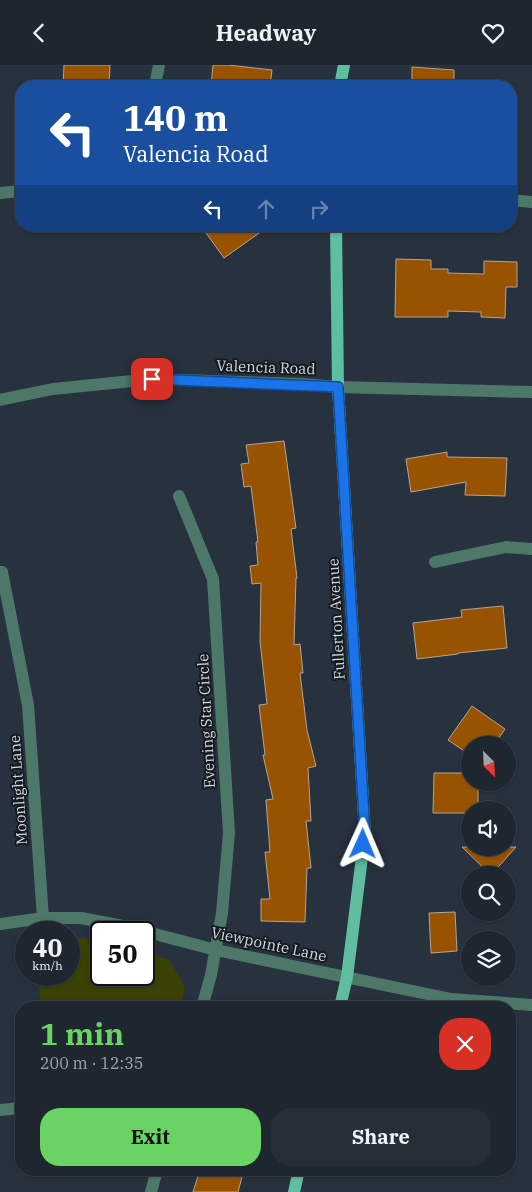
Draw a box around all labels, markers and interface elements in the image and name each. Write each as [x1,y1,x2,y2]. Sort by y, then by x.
text: Headway [216,18,316,47]
icon: back [25,19,53,47]
icon: heart [479,19,507,47]
text: 140 m [123,95,228,141]
icon: left [40,100,105,165]
text: Valencia Road [123,139,269,168]
icon: left [199,195,227,223]
icon: ahead [252,195,280,223]
icon: right [305,195,333,223]
street label: Valencia Road [216,356,316,378]
pin [131,358,173,400]
icon: arrive [138,365,166,393]
street label: Fullerton Avenue [323,558,349,680]
street label: Evening Star Circle [193,653,219,789]
street label: Moonlight Lane [5,734,31,846]
north arrow [461,736,516,791]
map controls [461,736,516,986]
button: sound [461,801,516,856]
position arrow [336,817,388,869]
button: search [461,866,516,921]
speed limit sign: 50 [90,921,155,986]
street label: Viewpointe Lane [209,922,329,966]
text: 40 [32,931,63,964]
button: layers [461,931,516,986]
text: km/h [32,958,63,973]
text: 1 min [40,1014,124,1053]
button: close [439,1018,491,1070]
text: 200 m · 12:35 [40,1053,143,1073]
button: Exit [40,1108,261,1166]
button: Share [271,1108,491,1166]

